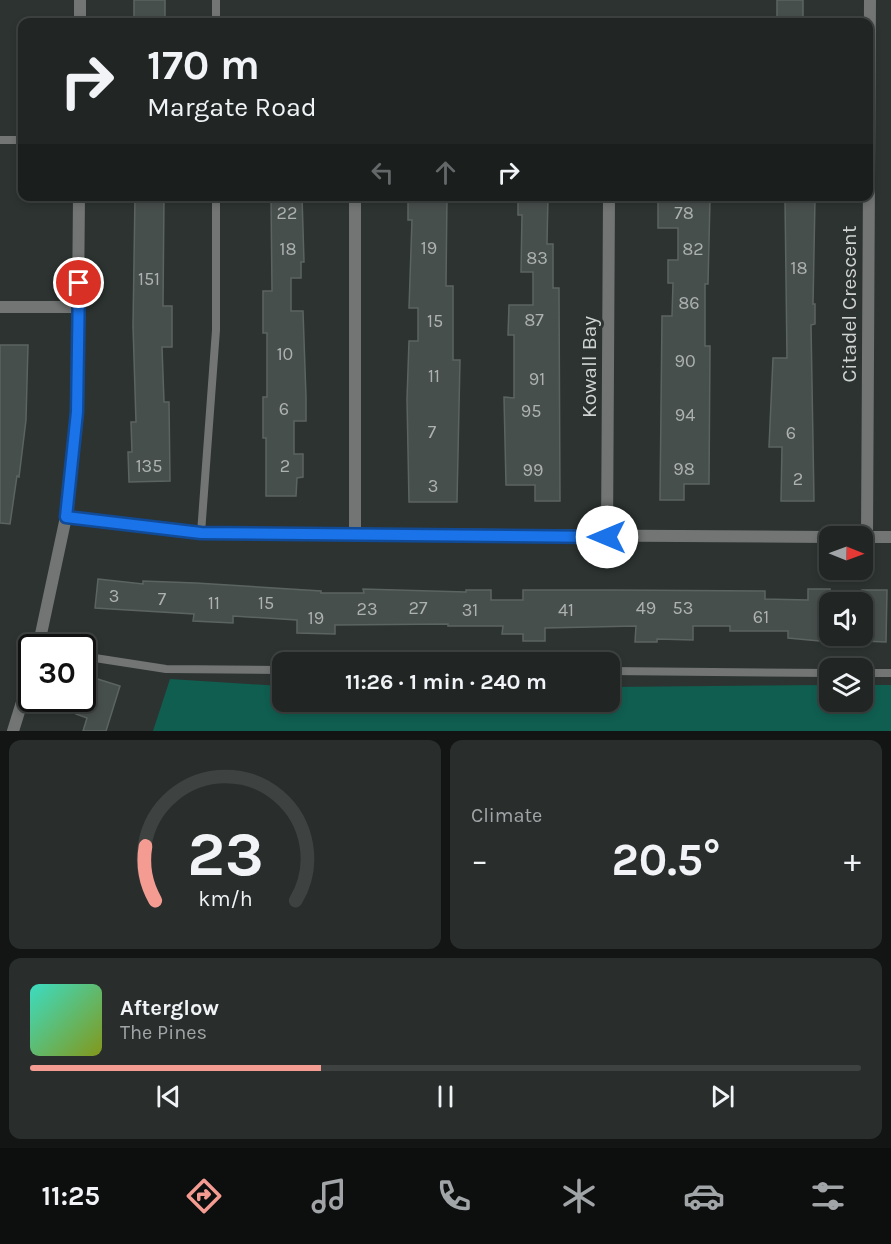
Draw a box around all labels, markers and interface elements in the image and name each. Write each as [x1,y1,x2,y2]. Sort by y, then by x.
text: 170 m [147,40,260,90]
icon: right [48,42,126,120]
text: Margate Road [147,91,317,123]
icon: left [366,156,399,189]
icon: ahead [429,156,462,189]
icon: right [492,156,525,189]
house number: 22 [277,202,297,224]
house number: 78 [674,202,694,224]
street label: Citadel Crescent [837,225,861,383]
house number: 19 [421,237,437,259]
house number: 18 [279,238,297,260]
house number: 82 [682,238,704,260]
house number: 83 [526,247,548,269]
pin [53,257,104,308]
house number: 18 [790,257,808,279]
icon: arrive [62,266,95,299]
house number: 151 [138,268,160,290]
house number: 86 [678,292,700,314]
house number: 87 [524,309,544,331]
house number: 15 [427,310,443,332]
street label: Kowall Bay [577,316,601,418]
house number: 10 [277,343,293,365]
house number: 90 [674,350,696,372]
house number: 11 [428,365,440,387]
house number: 91 [529,368,545,390]
house number: 6 [279,398,289,420]
house number: 95 [521,400,541,422]
house number: 94 [675,404,695,426]
house number: 7 [428,421,437,443]
house number: 6 [786,422,796,444]
house number: 135 [136,455,162,477]
house number: 2 [280,455,290,477]
house number: 98 [673,458,695,480]
house number: 99 [523,459,543,481]
house number: 2 [793,468,803,490]
house number: 3 [428,475,438,497]
position arrow [575,505,639,569]
north arrow [819,526,873,580]
map controls [819,526,873,712]
house number: 3 [109,585,119,607]
house number: 7 [158,588,167,610]
house number: 11 [208,592,220,614]
house number: 15 [258,592,274,614]
button: sound [819,592,873,646]
house number: 27 [409,597,428,619]
house number: 49 [636,597,656,619]
house number: 53 [673,597,693,619]
house number: 23 [356,598,378,620]
house number: 31 [462,599,478,621]
house number: 41 [558,599,574,621]
house number: 61 [753,606,769,628]
house number: 19 [308,607,324,629]
speed limit sign: 30 [18,634,96,712]
button: layers [819,658,873,712]
text: 11:26 · 1 min · 240 m [345,669,547,695]
text: Climate [471,804,542,827]
text: 23 [187,818,263,891]
text: 20.5° [611,834,721,886]
text: − [471,841,488,879]
text: + [844,841,861,879]
text: km/h [198,887,252,912]
text: Afterglow [120,995,219,1021]
text: The Pines [120,1021,207,1044]
icon: previous [152,1080,185,1113]
icon: pause [429,1080,462,1113]
icon: next [706,1080,739,1113]
icon: directions [183,1175,225,1217]
icon: music [308,1175,350,1217]
icon: phone [433,1175,475,1217]
icon: climate [558,1175,600,1217]
icon: car [683,1175,725,1217]
icon: filters [807,1175,849,1217]
text: 11:25 [41,1180,100,1212]

